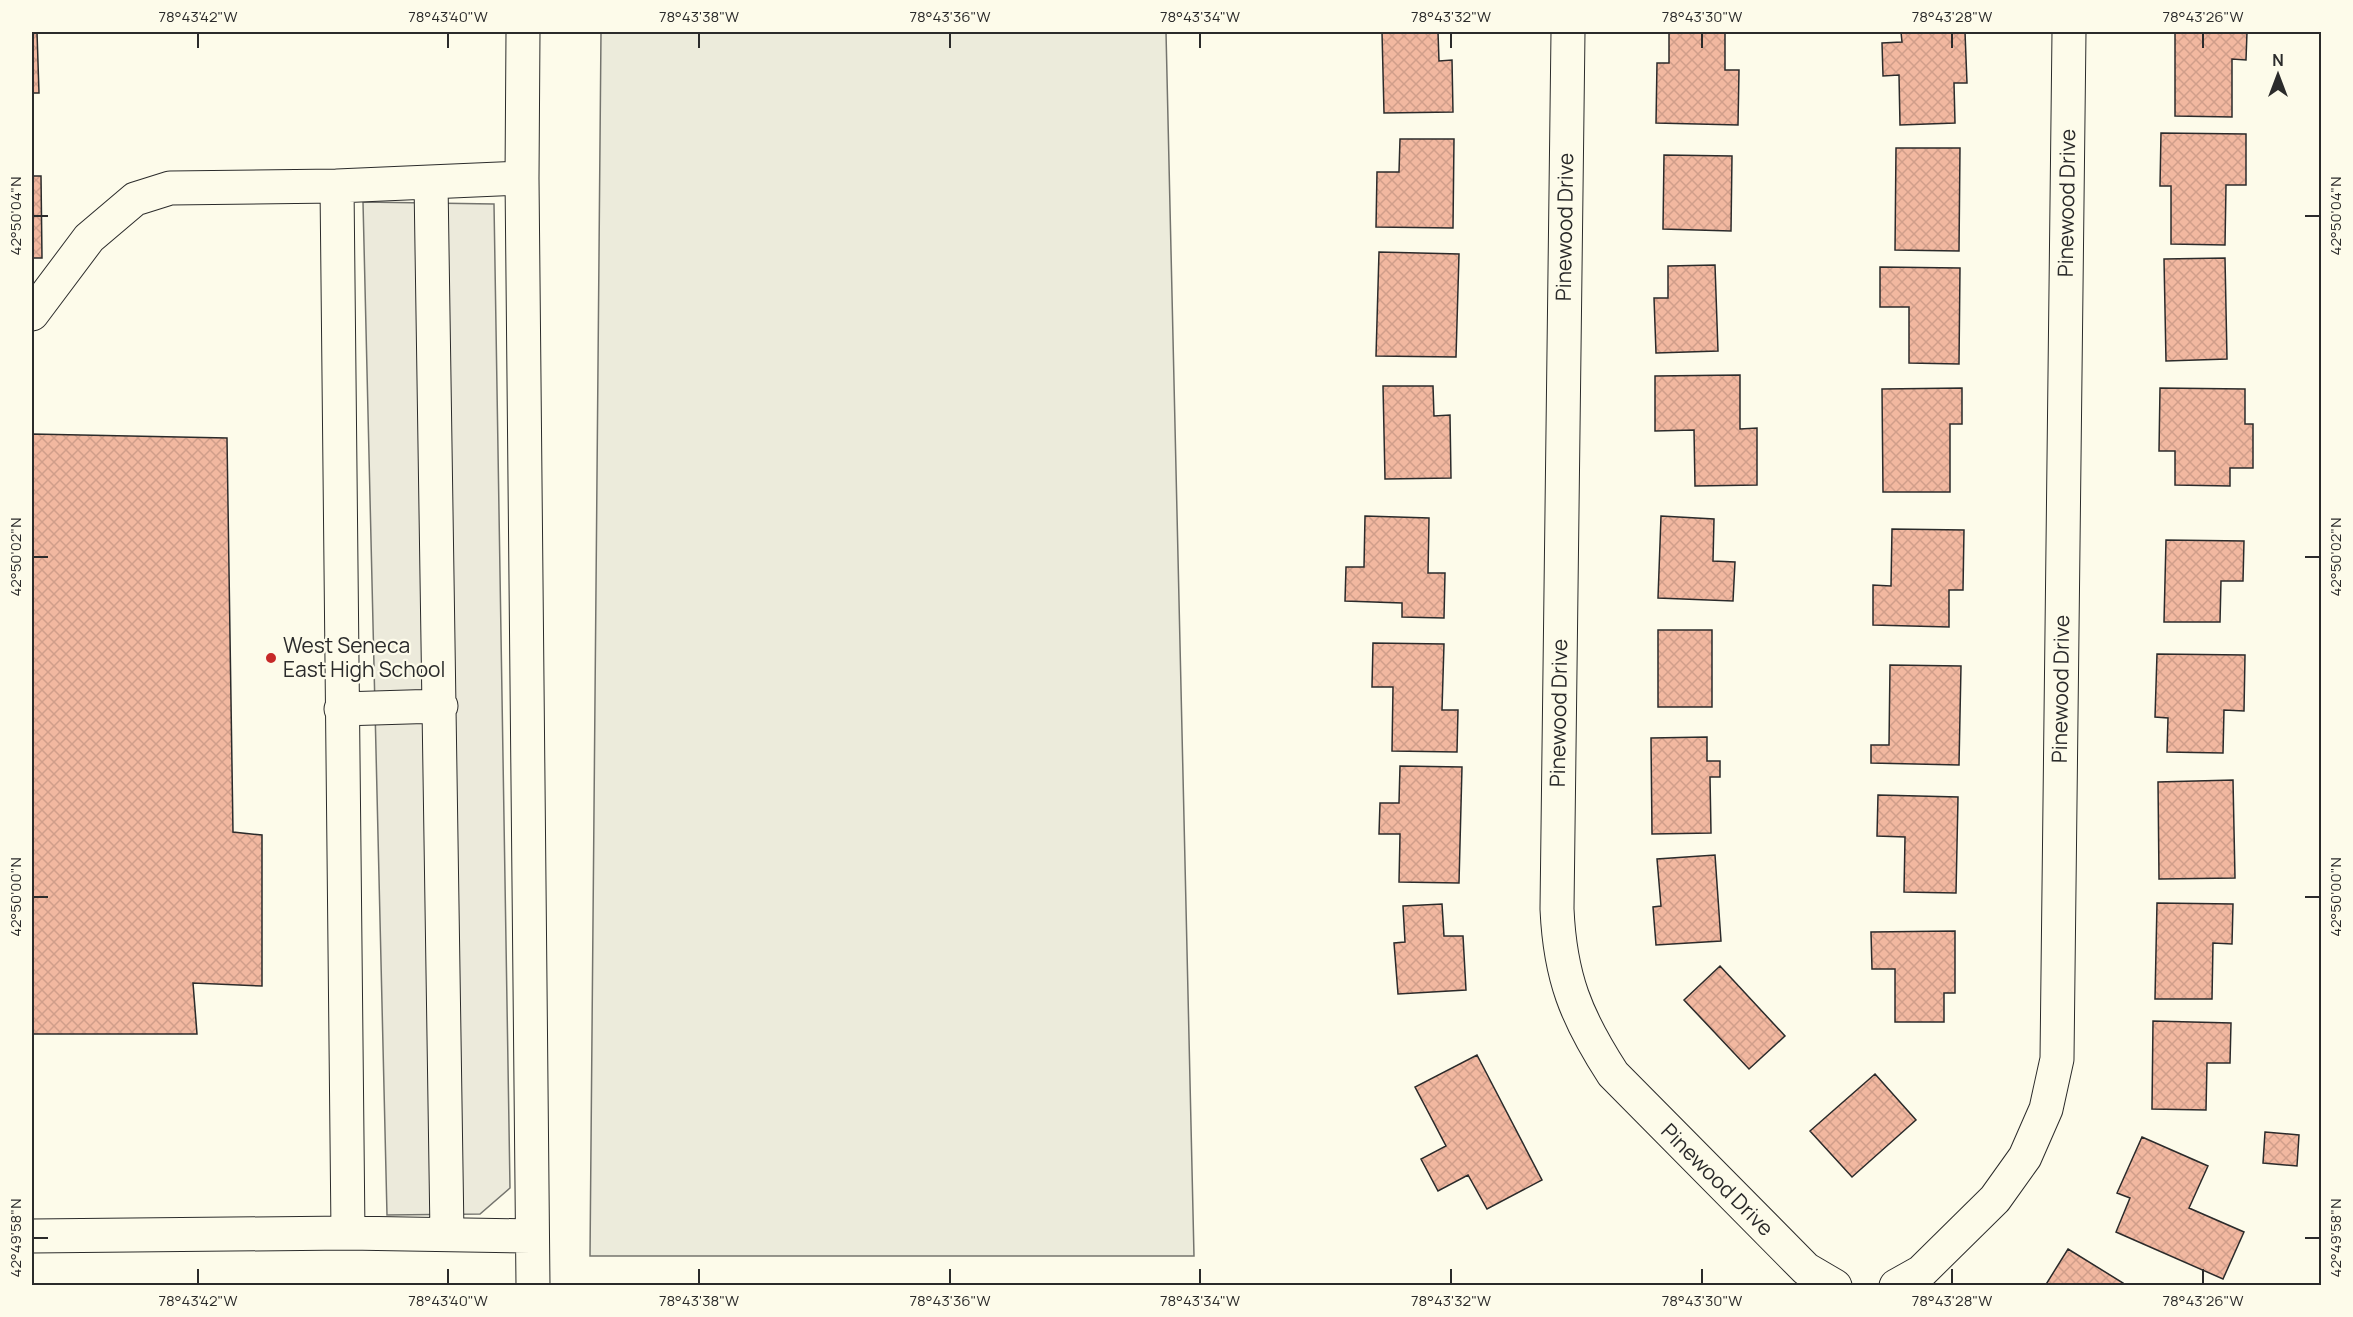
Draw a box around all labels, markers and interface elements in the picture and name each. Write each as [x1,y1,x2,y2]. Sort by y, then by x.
text: 78°43'42"W [159,6,237,27]
text: 78°43'40"W [408,6,488,27]
text: 78°43'38"W [659,6,739,27]
text: 78°43'36"W [910,6,990,27]
text: 78°43'34"W [1160,6,1240,27]
text: 78°43'32"W [1411,6,1491,27]
text: 78°43'30"W [1662,6,1742,27]
text: 78°43'28"W [1912,6,1992,27]
text: 78°43'26"W [2162,6,2244,27]
north arrow [2248,45,2308,105]
text: N [2272,49,2284,71]
street label: Pinewood Drive [2051,129,2081,277]
street label: Pinewood Drive [1549,153,1579,301]
text: 42°50'04"N [5,177,26,255]
text: 42°50'04"N [2325,177,2346,255]
text: 42°50'02"N [5,517,26,597]
text: 42°50'02"N [2325,517,2346,597]
street label: Pinewood Drive [2045,615,2075,763]
place label: West Seneca East High School [283,631,445,683]
street label: Pinewood Drive [1543,639,1573,787]
marker: West Seneca East High School [264,651,278,665]
text: 42°50'00"N [5,857,26,937]
text: 42°50'00"N [2325,857,2346,937]
street label: Pinewood Drive [1655,1117,1780,1242]
text: 42°49'58"N [5,1199,26,1277]
text: 42°49'58"N [2325,1199,2346,1277]
text: 78°43'42"W [159,1290,237,1311]
text: 78°43'40"W [408,1290,488,1311]
text: 78°43'38"W [659,1290,739,1311]
text: 78°43'36"W [910,1290,990,1311]
text: 78°43'34"W [1160,1290,1240,1311]
text: 78°43'32"W [1411,1290,1491,1311]
text: 78°43'30"W [1662,1290,1742,1311]
text: 78°43'28"W [1912,1290,1992,1311]
text: 78°43'26"W [2162,1290,2244,1311]

